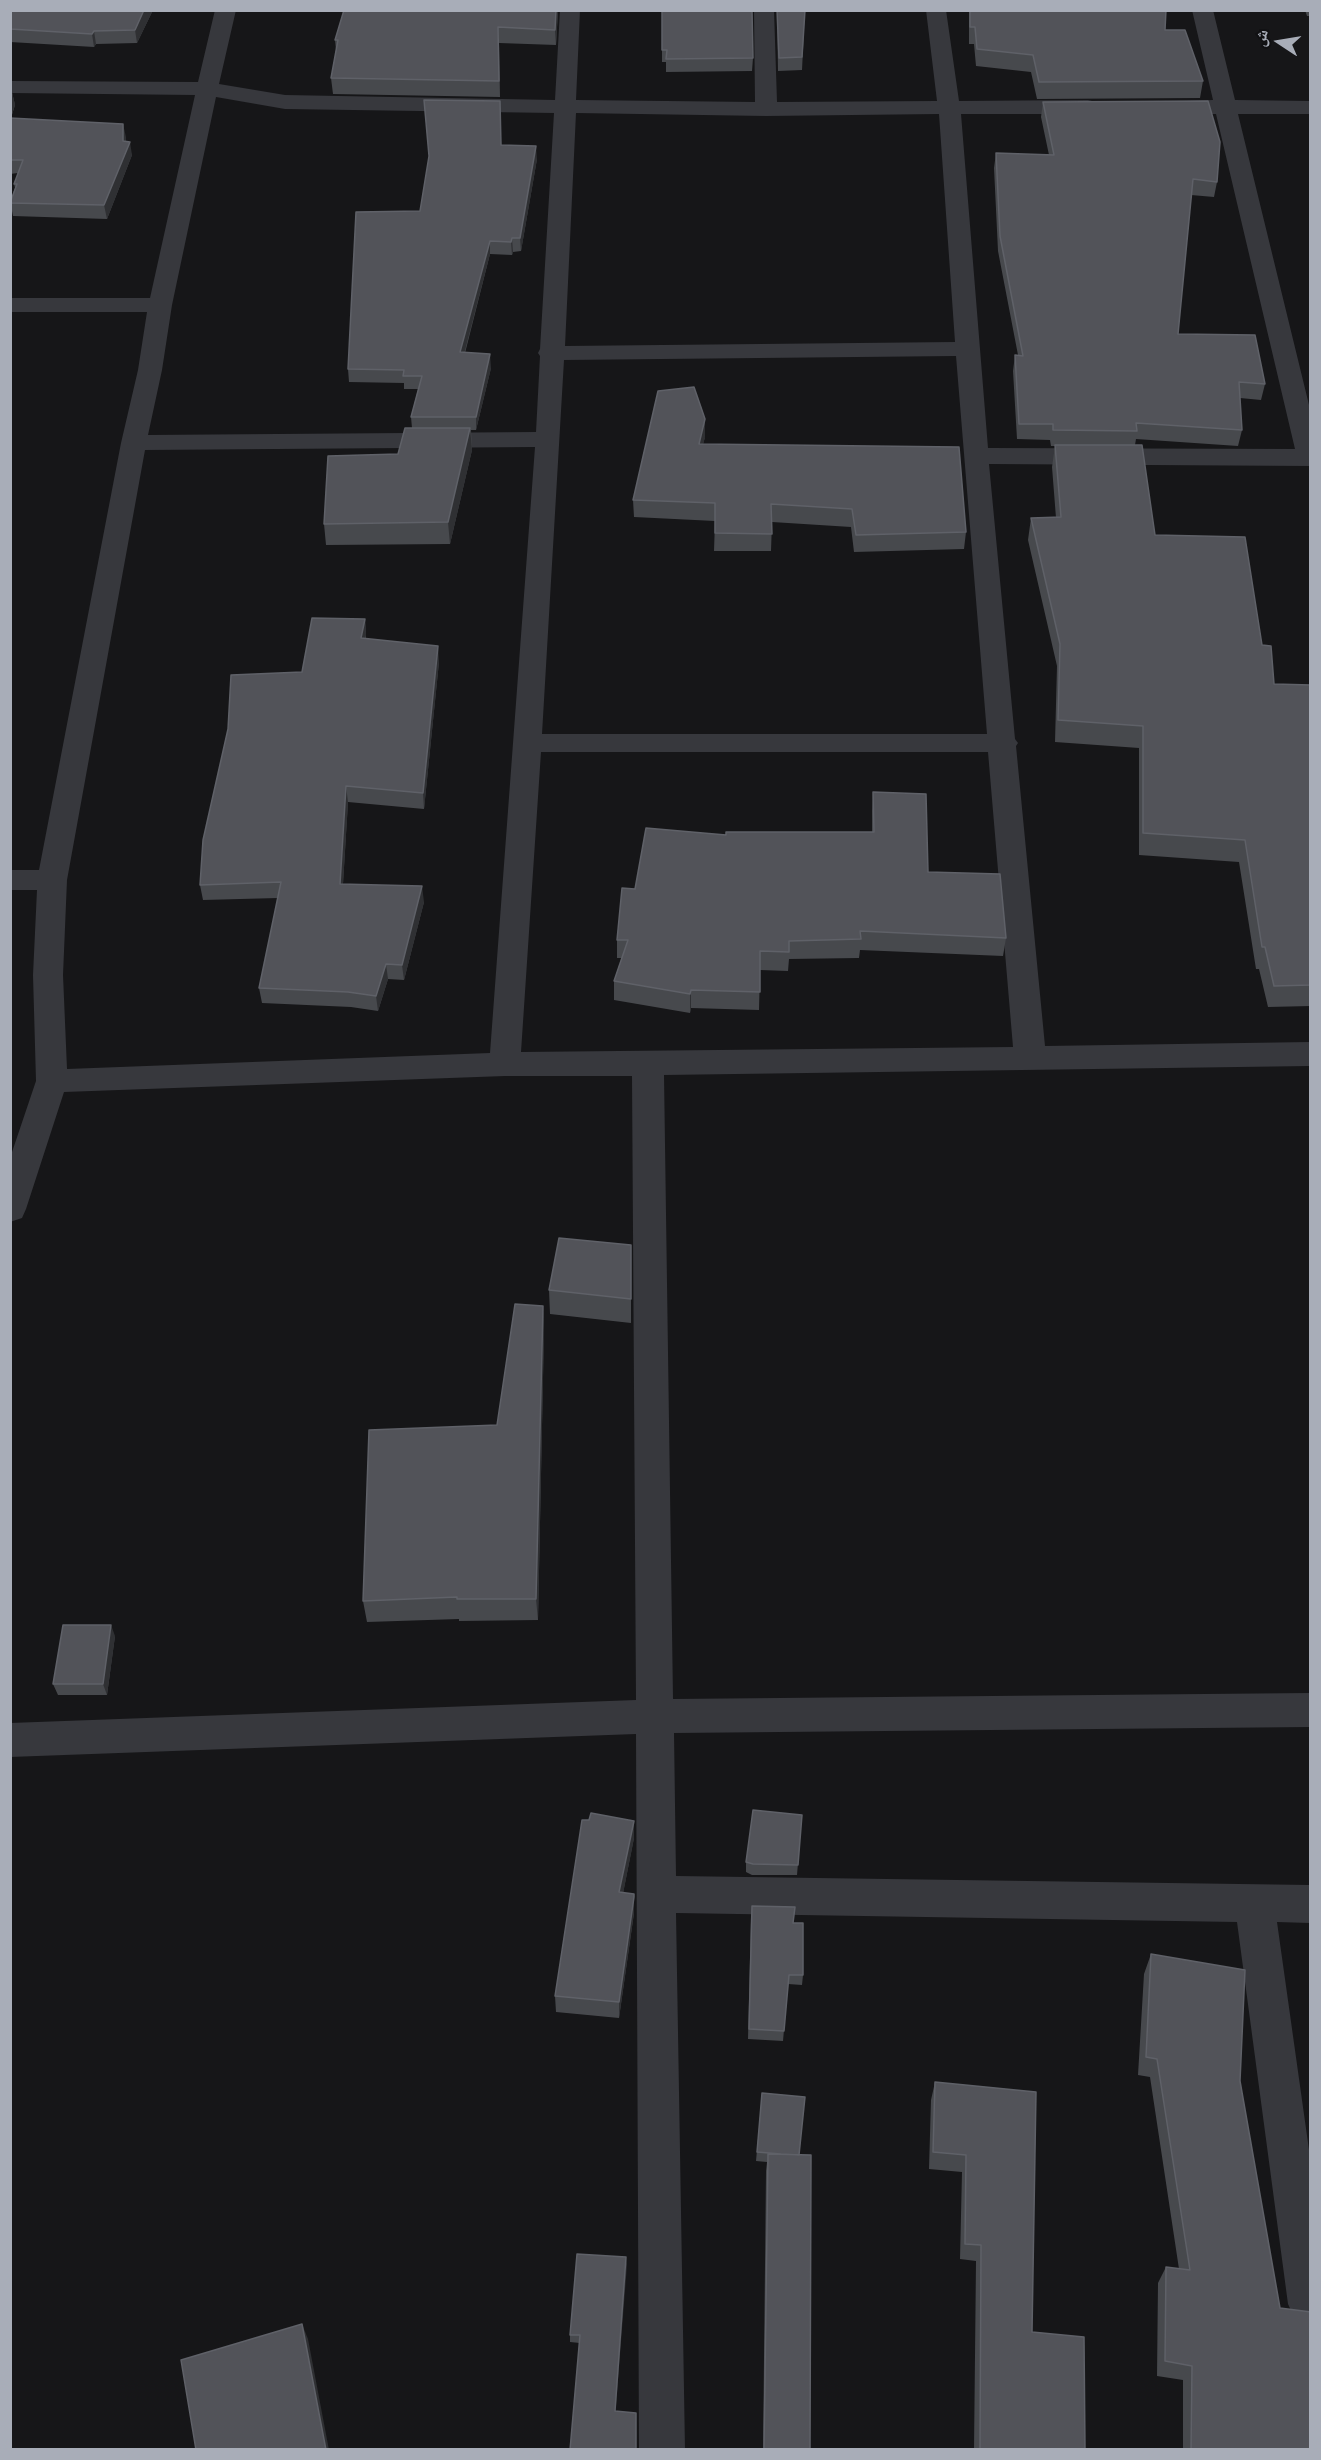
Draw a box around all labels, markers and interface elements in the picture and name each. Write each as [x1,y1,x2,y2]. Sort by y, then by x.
north arrow [1249,12,1309,72]
text: ش [1250,28,1272,48]

